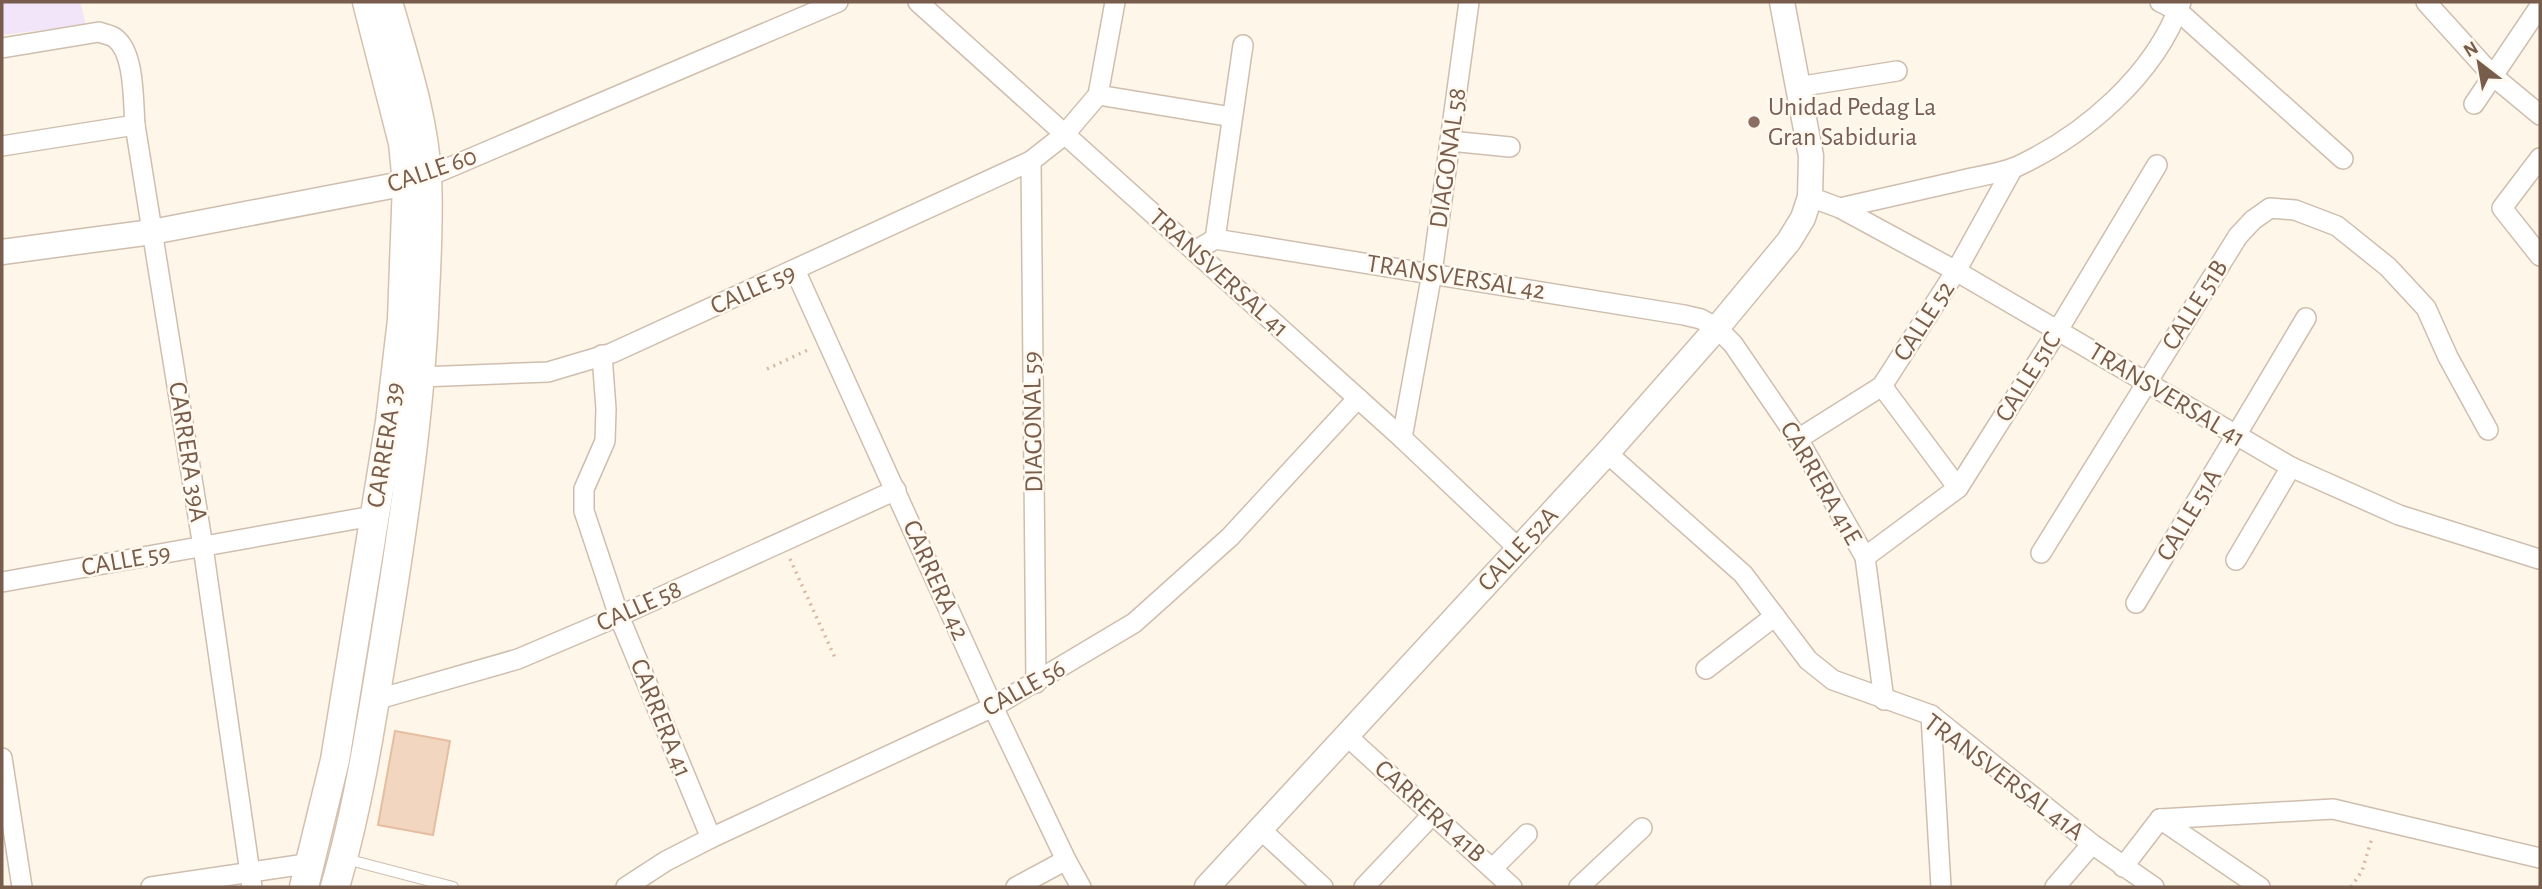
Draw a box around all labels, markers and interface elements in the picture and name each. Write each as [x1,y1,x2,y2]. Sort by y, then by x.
north arrow [2444,28,2514,98]
text: N [2460,38,2482,61]
street label: DIAGONAL 58 [1425,86,1471,230]
place label: Unidad Pedag La Gran Sabiduria [1768,94,1936,150]
marker: Unidad Pedag La Gran Sabiduria [1746,114,1762,130]
street label: CALLE 60 [384,143,480,197]
street label: TRANSVERSAL 41 [1144,204,1294,342]
street label: TRANSVERSAL 42 [1365,250,1547,304]
street label: CALLE 51B [2157,255,2233,355]
street label: CALLE 59 [707,259,799,319]
street label: CALLE 52 [1889,276,1959,366]
street label: CALLE 51C [1990,328,2066,426]
street label: TRANSVERSAL 41 [2084,338,2250,452]
street label: DIAGONAL 59 [1019,351,1047,493]
street label: CARRERA 39A [164,380,212,524]
street label: CARRERA 39 [362,380,408,510]
street label: CARRERA 41E [1775,417,1867,549]
street label: CALLE 51A [2152,465,2226,565]
street label: CALLE 52A [1473,502,1563,596]
street label: CARRERA 42 [898,516,974,644]
street label: CALLE 59 [79,539,173,581]
street label: CALLE 58 [593,576,685,636]
street label: CARRERA 41 [626,655,696,781]
street label: CALLE 56 [978,655,1070,721]
street label: TRANSVERSAL 41A [1919,709,2089,845]
street label: CARRERA 41B [1370,755,1490,867]

